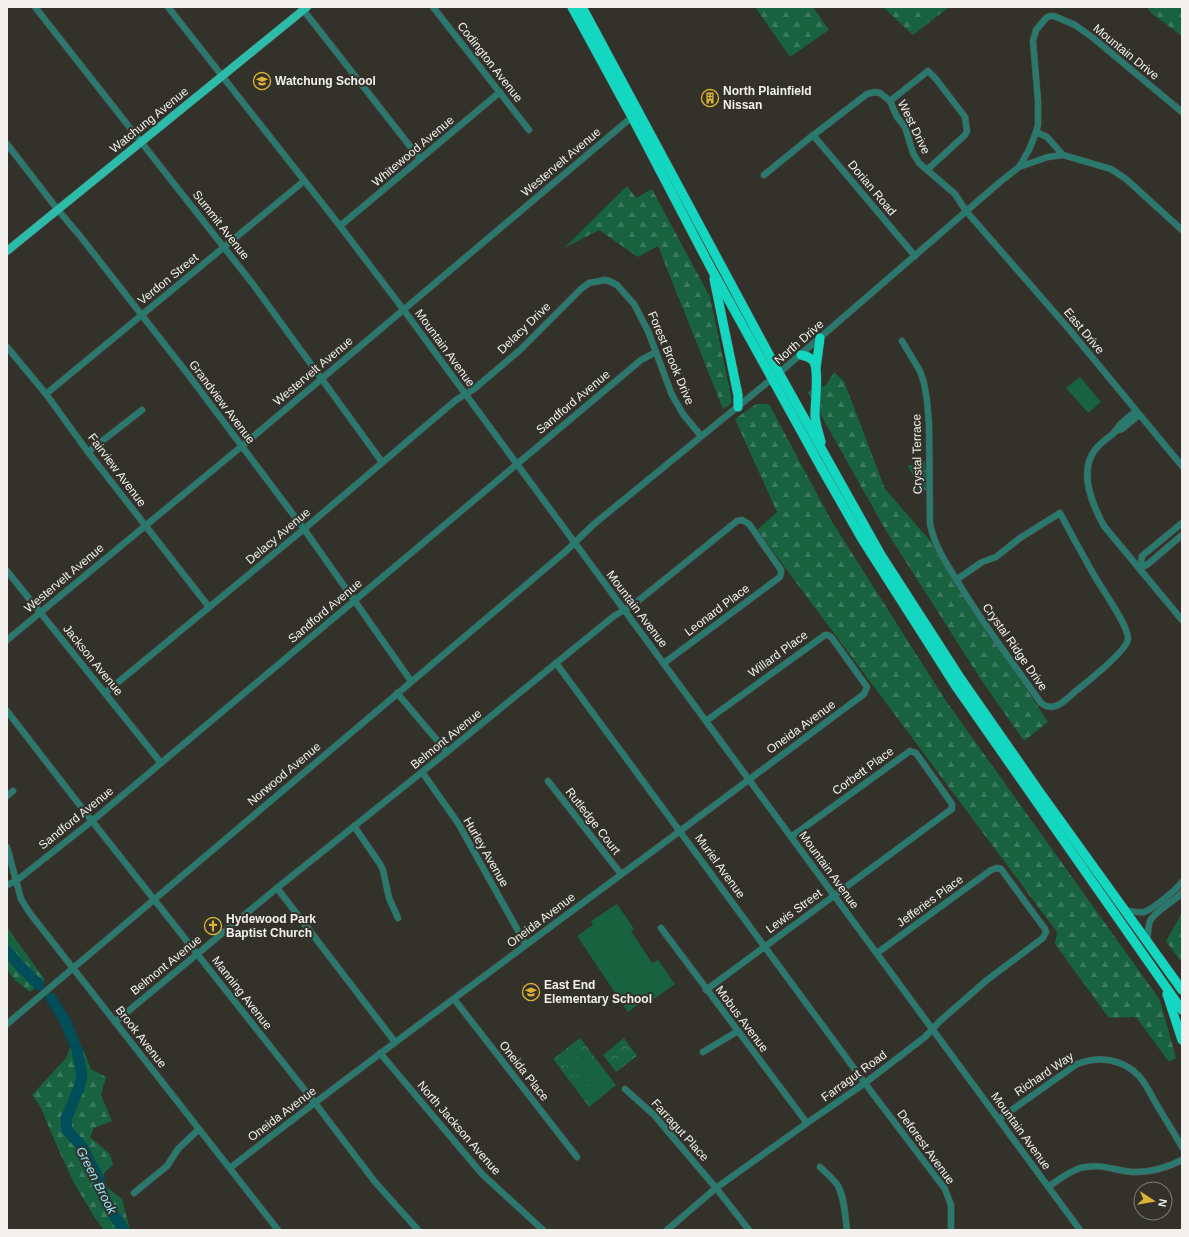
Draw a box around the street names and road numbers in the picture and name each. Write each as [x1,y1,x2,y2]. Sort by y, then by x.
street label: Codington Avenue [454,19,526,105]
street label: Mountain Drive [1090,21,1162,83]
street label: Watchung Avenue [107,84,191,156]
street label: West Drive [895,98,933,157]
street label: Whitewood Avenue [369,112,457,189]
street label: Westervelt Avenue [518,124,604,199]
street label: Dorian Road [845,158,899,218]
street label: Summit Avenue [190,188,253,263]
street label: Verdon Street [135,250,201,308]
street label: Delacy Drive [495,299,554,357]
street label: East Drive [1061,305,1107,357]
street label: Mountain Avenue [412,306,478,390]
street label: Forest Brook Drive [645,309,697,407]
street label: North Drive [772,317,827,367]
street label: Westervelt Avenue [270,333,356,408]
street label: Grandview Avenue [186,358,258,447]
street label: Sandford Avenue [533,367,613,437]
street label: Crystal Terrace [909,413,925,494]
street label: Fairview Avenue [85,431,149,510]
street label: Delacy Avenue [243,505,313,567]
street label: Westervelt Avenue [21,540,107,615]
street label: Mountain Avenue [604,568,671,650]
street label: Sandford Avenue [285,576,365,646]
street label: Leonard Place [682,581,752,639]
street label: Crystal Ridge Drive [980,601,1051,694]
street label: Jackson Avenue [60,622,126,699]
street label: Willard Place [746,628,811,680]
street label: Oneida Avenue [764,697,838,757]
street label: Belmont Avenue [408,706,485,772]
street label: Norwood Avenue [245,739,324,809]
street label: Corbett Place [829,744,897,798]
street label: Sandford Avenue [36,783,116,852]
street label: Rutledge Court [563,785,624,858]
street label: Hurley Avenue [460,815,512,889]
street label: Mountain Avenue [796,828,862,912]
street label: Muriel Avenue [692,831,748,901]
street label: Jefferies Place [894,872,966,930]
street label: Lewis Street [763,886,825,936]
street label: Oneida Avenue [504,890,578,950]
street label: Belmont Avenue [128,932,205,998]
street label: Manning Avenue [209,954,275,1033]
street label: Mobus Avenue [713,983,772,1055]
street label: Brook Avenue [113,1003,170,1071]
street label: Oneida Place [496,1038,552,1104]
street label: Farragut Road [819,1048,889,1104]
street label: Richard Way [1012,1049,1076,1099]
street label: North Jackson Avenue [414,1078,504,1178]
street label: Oneida Avenue [245,1084,319,1144]
street label: Mountain Avenue [988,1089,1054,1173]
street label: Farragut Place [648,1096,712,1164]
street label: Deforest Avenue [894,1107,958,1187]

